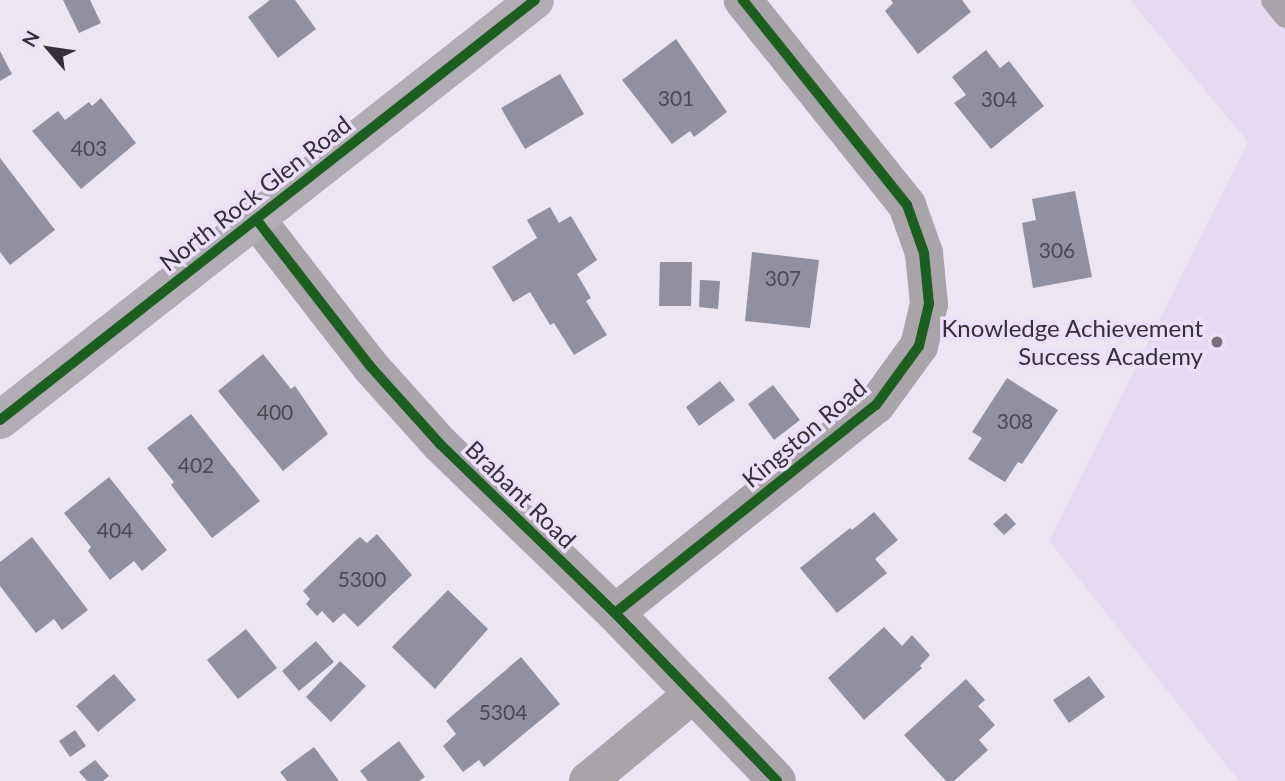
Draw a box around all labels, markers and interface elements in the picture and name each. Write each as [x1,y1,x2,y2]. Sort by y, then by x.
north arrow [14,14,84,84]
text: N [17,27,44,51]
house number: 301 [658,85,694,111]
house number: 304 [981,86,1017,112]
street label: North Rock Glen Road [154,109,356,277]
house number: 403 [71,135,107,161]
house number: 306 [1039,237,1075,263]
house number: 307 [765,265,801,291]
place label: Knowledge Achievement Success Academy [941,314,1203,370]
marker: Knowledge Achievement Success Academy [1209,334,1225,350]
street label: Kingston Road [736,373,872,493]
house number: 400 [257,399,293,425]
house number: 308 [997,408,1033,434]
street label: Brabant Road [460,434,582,554]
house number: 402 [178,452,214,478]
house number: 404 [97,517,133,543]
house number: 5300 [338,566,386,592]
house number: 5304 [479,699,527,725]

